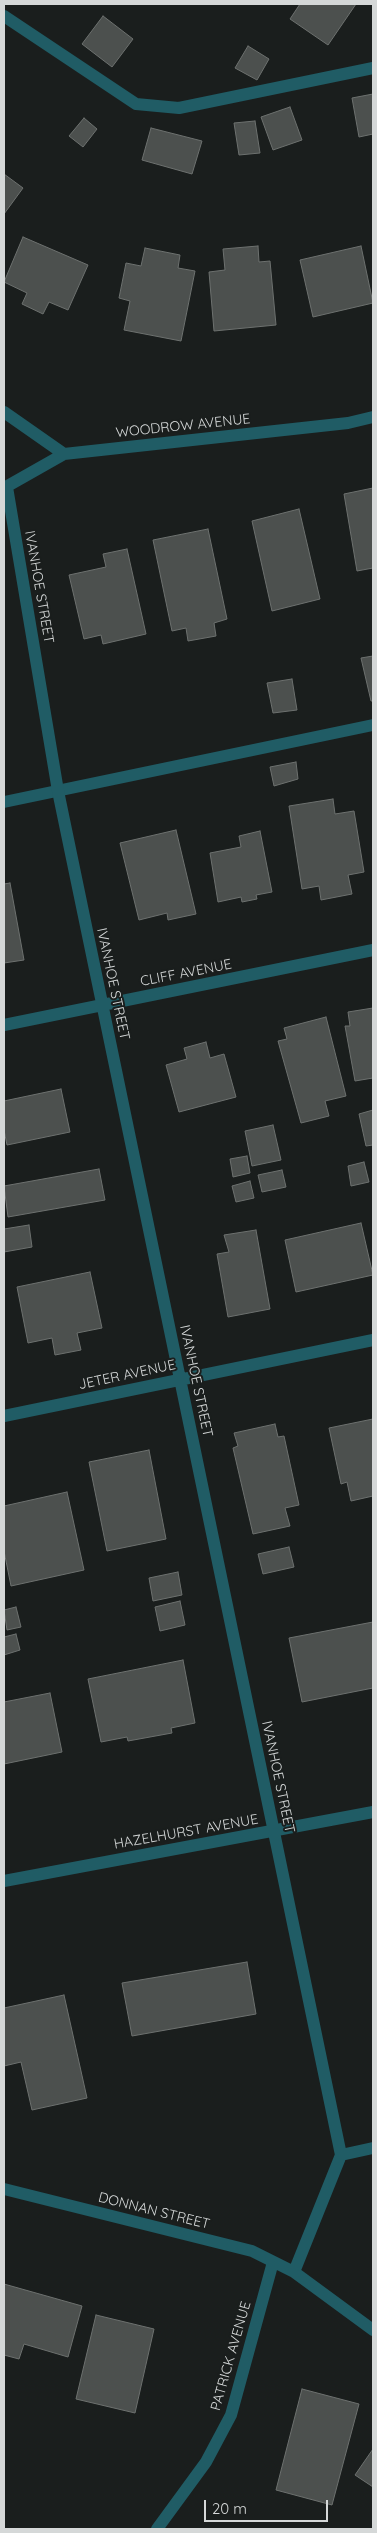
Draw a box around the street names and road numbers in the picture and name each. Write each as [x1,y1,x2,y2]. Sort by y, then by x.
street label: WOODROW AVENUE [115,411,251,441]
street label: IVANHOE STREET [21,529,57,645]
street label: IVANHOE STREET [93,926,133,1042]
street label: CLIFF AVENUE [139,956,233,990]
street label: IVANHOE STREET [176,1323,216,1439]
street label: JETER AVENUE [77,1357,177,1393]
street label: IVANHOE STREET [258,1719,298,1835]
street label: HAZELHURST AVENUE [113,1811,259,1853]
street label: DONNAN STREET [97,2189,211,2233]
street label: PATRICK AVENUE [207,2299,255,2413]

